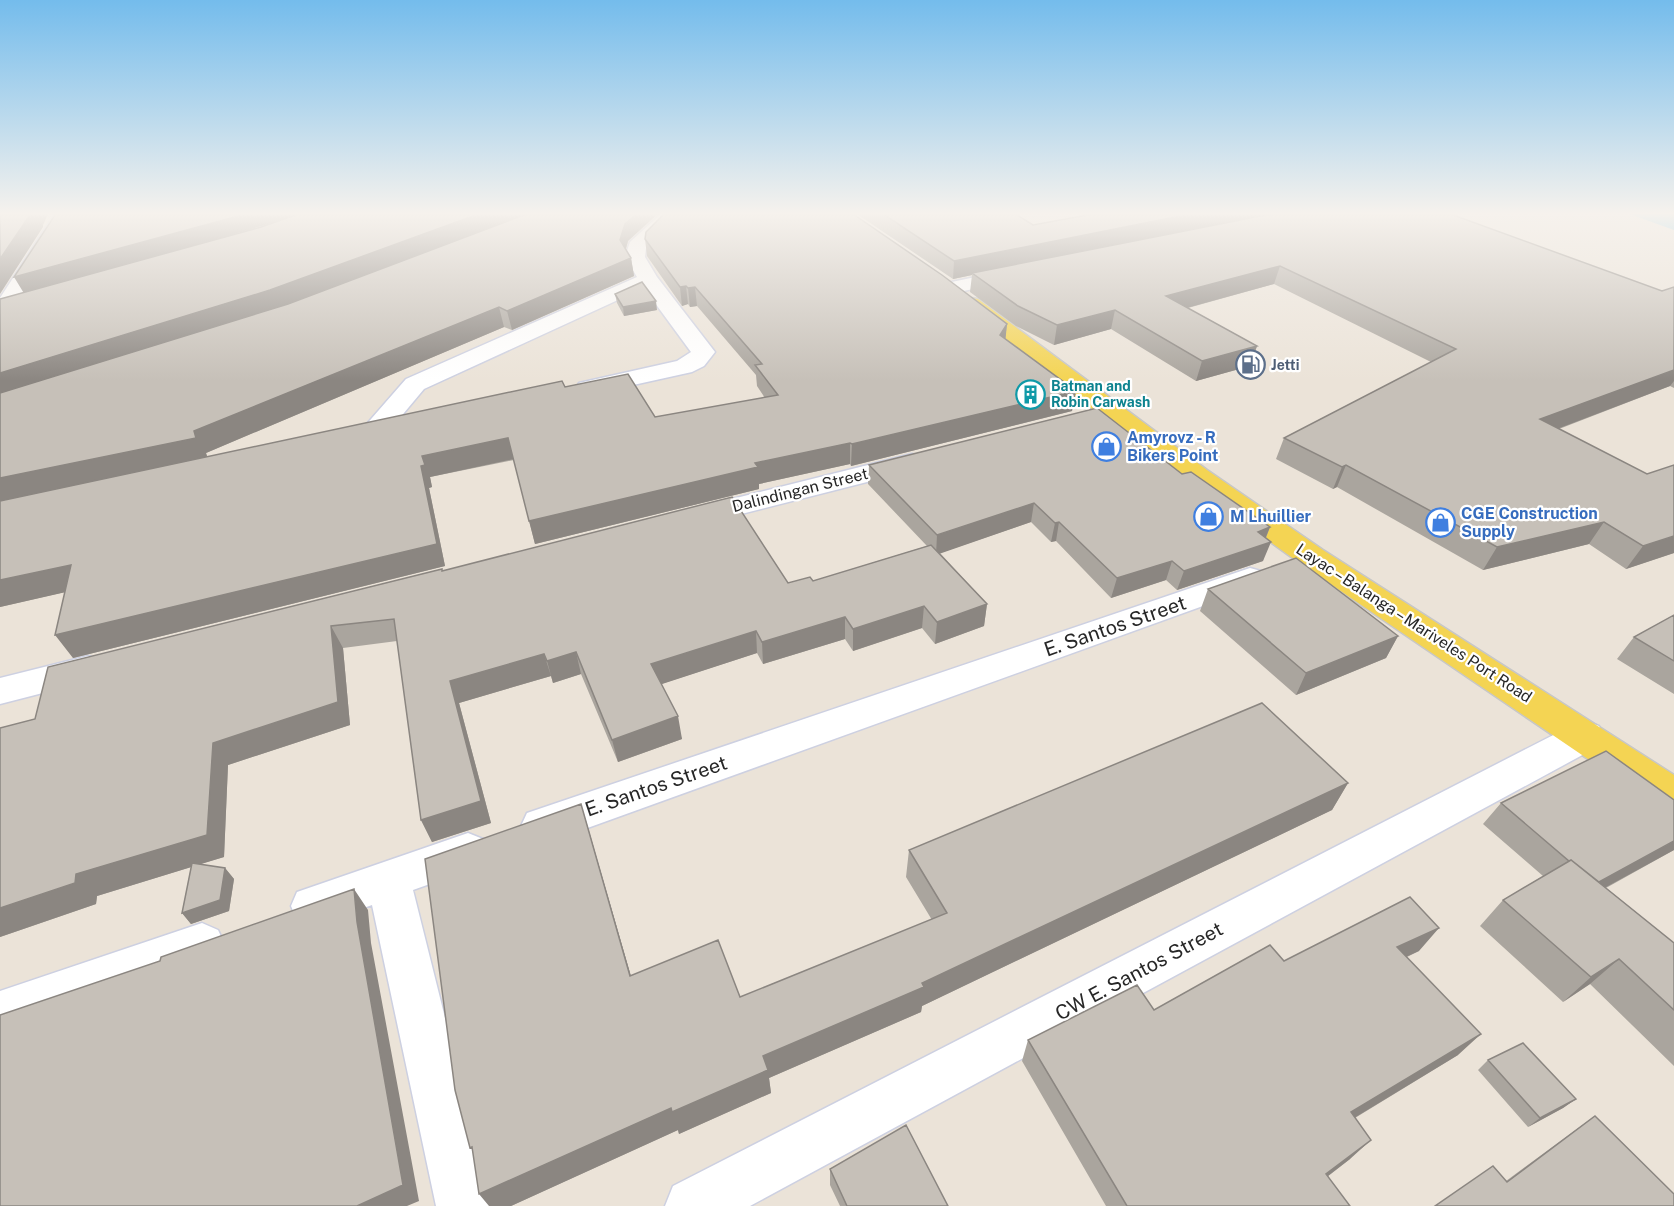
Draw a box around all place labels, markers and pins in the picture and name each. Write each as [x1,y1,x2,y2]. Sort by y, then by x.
fuel station icon: Jetti [1234,349,1266,381]
place label: Jetti [1271,357,1299,373]
building icon: Batman and Robin Carwash [1014,378,1046,410]
place label: Batman and Robin Carwash [1051,378,1150,410]
place label: Amyrovz - R Bikers Point [1127,428,1219,465]
shop icon: Amyrovz - R Bikers Point [1090,430,1122,462]
shop icon: M Lhuillier [1193,500,1225,532]
place label: CGE Construction Supply [1461,504,1598,541]
shop icon: CGE Construction Supply [1424,506,1456,538]
place label: M Lhuillier [1230,507,1312,526]

